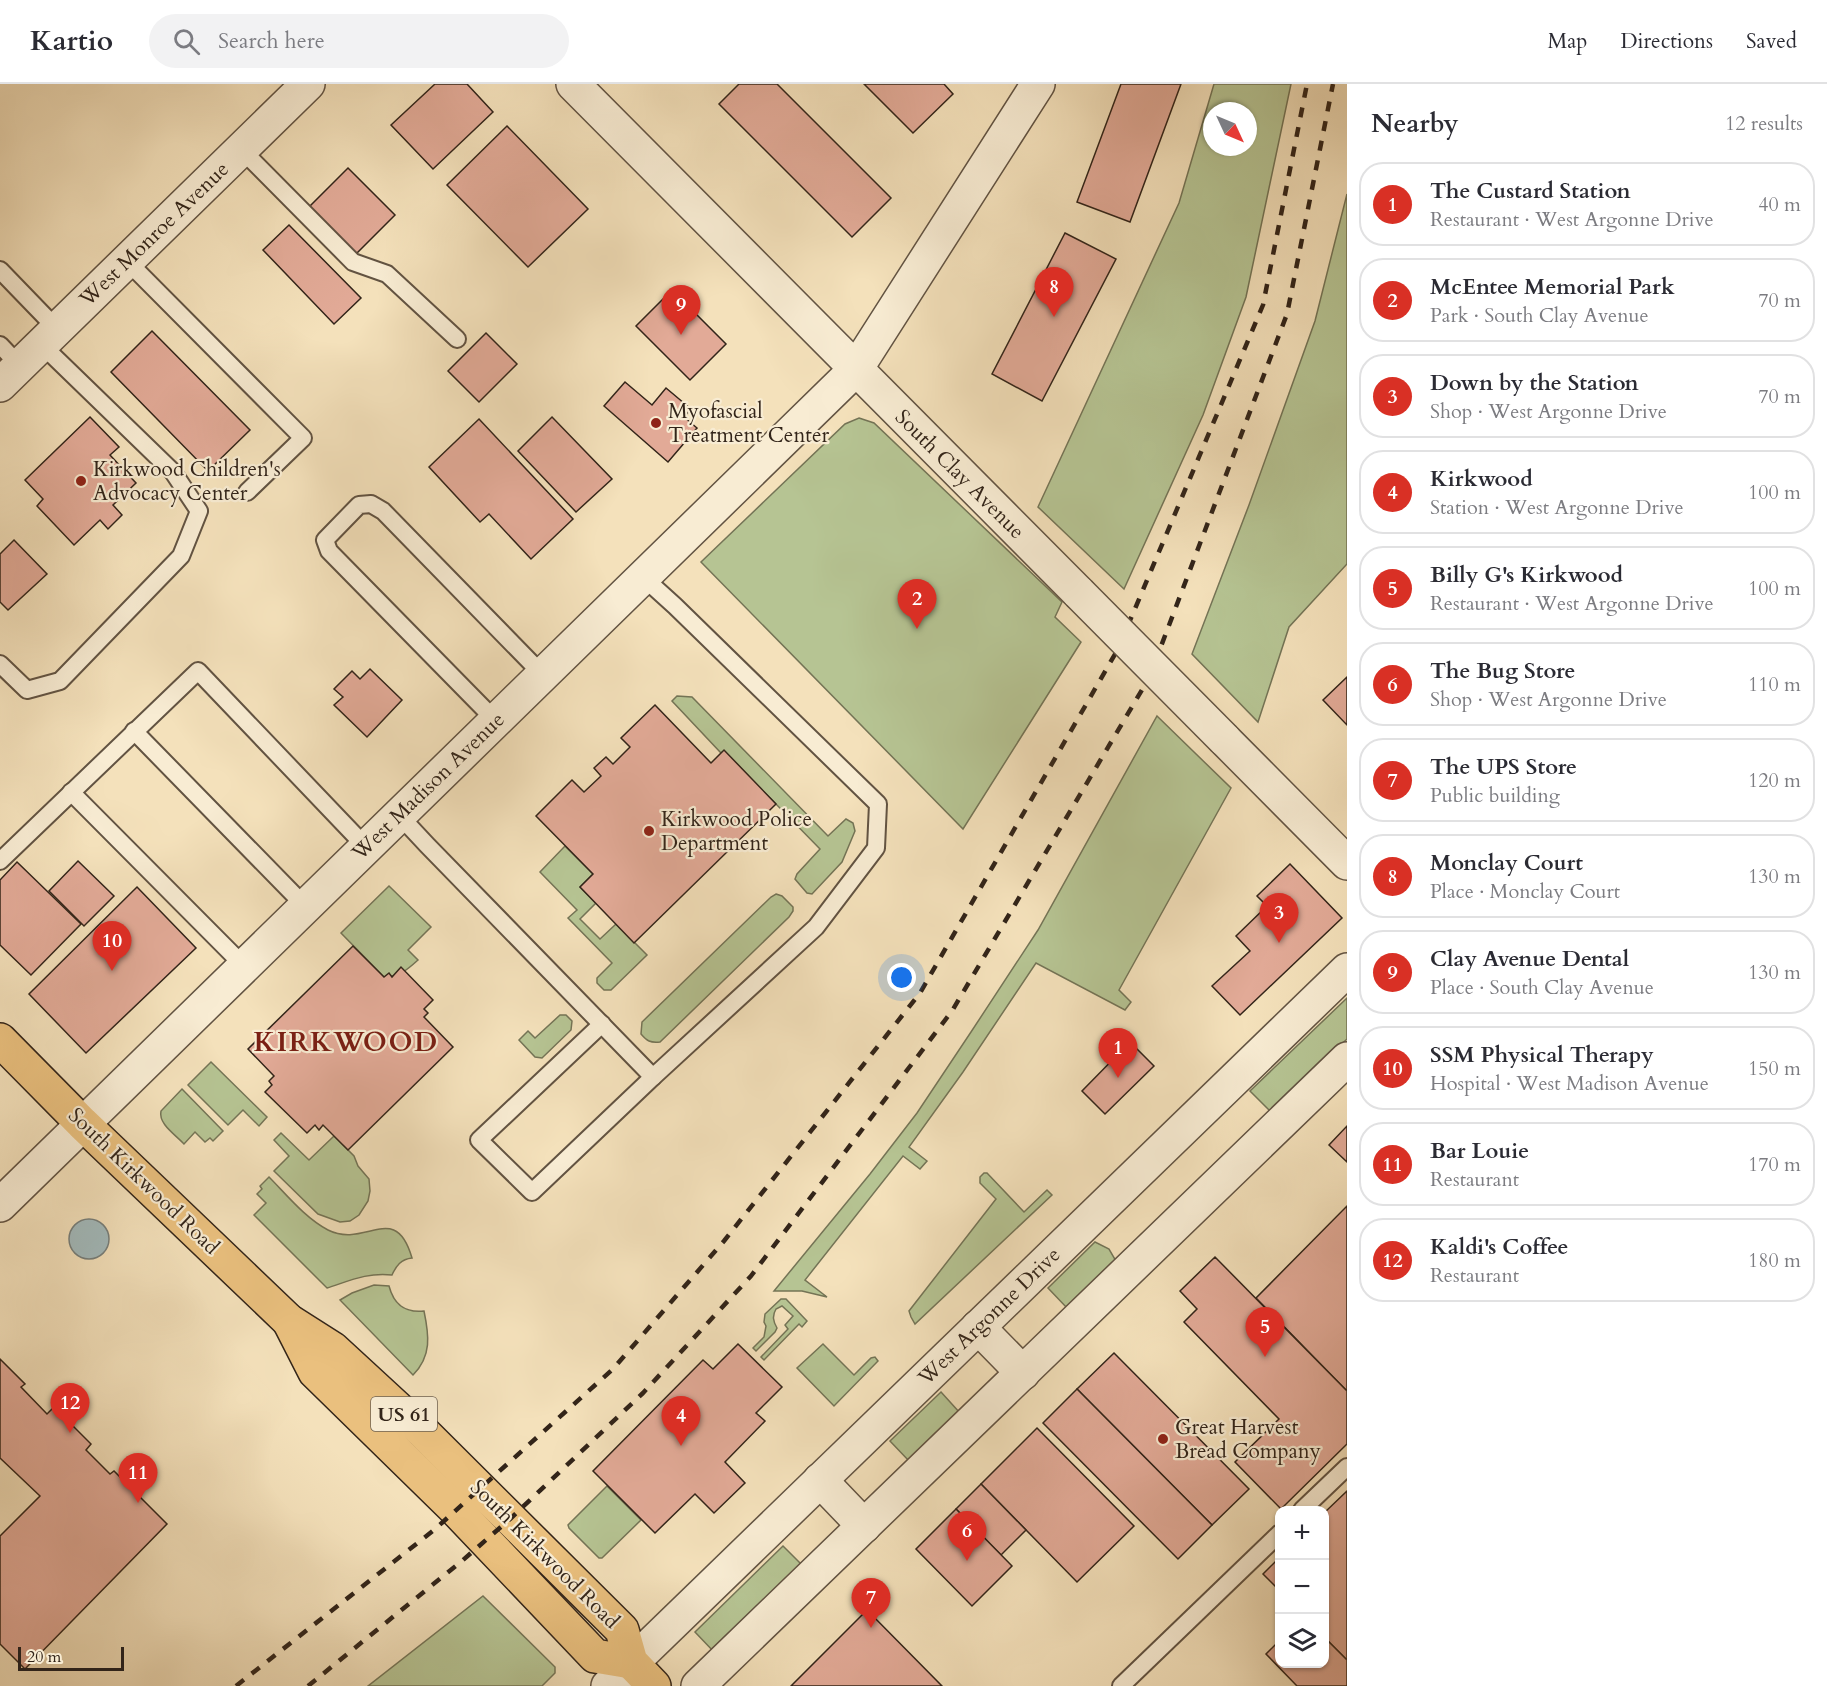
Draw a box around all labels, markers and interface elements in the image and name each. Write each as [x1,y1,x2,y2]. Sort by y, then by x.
search box [149,14,569,68]
text: Kartio [30,22,113,60]
icon: search [170,25,203,58]
text: Search here [218,26,325,56]
text: Map [1547,27,1587,56]
text: Directions [1620,27,1713,56]
text: Saved [1746,27,1797,56]
north arrow [1203,102,1257,156]
text: Nearby [1371,106,1459,141]
text: 12 results [1725,110,1803,137]
street label: West Monroe Avenue [73,155,235,314]
text: The Custard Station [1430,176,1631,206]
text: 1 [1387,191,1398,218]
text: 40 m [1758,191,1801,218]
text: Restaurant · West Argonne Drive [1430,206,1714,233]
pin: 8 [1034,268,1074,317]
text: McEntee Memorial Park [1430,272,1675,302]
pin: 9 [662,286,700,335]
text: 2 [1387,287,1398,314]
text: 70 m [1758,287,1801,314]
text: Park · South Clay Avenue [1430,302,1649,329]
text: Down by the Station [1430,368,1639,398]
text: 3 [1387,383,1398,410]
text: 70 m [1758,383,1801,410]
place label: Myofascial Treatment Center [668,397,830,450]
text: Shop · West Argonne Drive [1430,398,1667,425]
street label: South Clay Avenue [888,403,1031,546]
marker: Myofascial Treatment Center [649,416,663,430]
place label: Kirkwood Children's Advocacy Center [93,455,281,508]
text: Kirkwood [1430,464,1533,494]
marker: Kirkwood Children's Advocacy Center [74,474,88,488]
text: 4 [1387,479,1398,506]
text: 100 m [1748,479,1801,506]
text: Station · West Argonne Drive [1430,494,1684,521]
text: Billy G's Kirkwood [1430,560,1623,590]
text: 5 [1387,575,1398,602]
text: 100 m [1748,575,1801,602]
pin: 2 [898,580,936,629]
text: Restaurant · West Argonne Drive [1430,590,1714,617]
text: The Bug Store [1430,656,1575,686]
text: 6 [1387,671,1398,698]
text: 110 m [1748,671,1801,698]
text: Shop · West Argonne Drive [1430,686,1667,713]
street label: West Madison Avenue [345,706,511,868]
text: The UPS Store [1430,752,1577,782]
text: 7 [1387,767,1398,794]
text: 120 m [1748,767,1801,794]
text: Public building [1430,782,1560,809]
place label: Kirkwood Police Department [661,805,812,858]
marker: Kirkwood Police Department [642,824,656,838]
text: Monclay Court [1430,848,1583,878]
text: 8 [1387,863,1398,890]
text: 130 m [1748,863,1801,890]
text: Place · Monclay Court [1430,878,1620,905]
pin: 3 [1260,894,1298,943]
pin: 10 [92,922,132,971]
text: Clay Avenue Dental [1430,944,1629,974]
text: 9 [1387,959,1398,986]
text: 130 m [1748,959,1801,986]
your location [887,963,916,992]
text: Place · South Clay Avenue [1430,974,1654,1001]
district label: KIRKWOOD [253,1024,439,1061]
pin: 1 [1098,1028,1138,1078]
text: SSM Physical Therapy [1430,1040,1654,1070]
text: 10 [1382,1055,1403,1082]
text: 150 m [1748,1055,1801,1082]
text: Hospital · West Madison Avenue [1430,1070,1709,1097]
street label: South Kirkwood Road [62,1101,226,1261]
text: Bar Louie [1430,1136,1529,1166]
text: 11 [1382,1151,1403,1178]
text: 170 m [1748,1151,1801,1178]
text: Restaurant [1430,1166,1519,1193]
text: Kaldi's Coffee [1430,1232,1568,1262]
street label: West Argonne Drive [911,1241,1067,1393]
text: 12 [1382,1247,1403,1274]
text: 180 m [1748,1247,1801,1274]
text: Restaurant [1430,1262,1519,1289]
pin: 5 [1246,1308,1284,1357]
pin: 12 [50,1384,90,1433]
pin: 4 [662,1396,700,1446]
road number: US 61 [371,1397,437,1431]
place label: Great Harvest Bread Company [1175,1413,1321,1466]
marker: Great Harvest Bread Company [1156,1432,1170,1446]
pin: 11 [118,1454,158,1503]
street label: South Kirkwood Road [464,1473,626,1635]
map controls [1275,1506,1329,1668]
button: + [1275,1506,1329,1560]
pin: 6 [948,1512,986,1561]
button: − [1275,1560,1329,1614]
pin: 7 [852,1578,890,1628]
button: layers [1275,1614,1329,1668]
scale bar [18,1644,124,1672]
text: 20 m [27,1646,61,1668]

